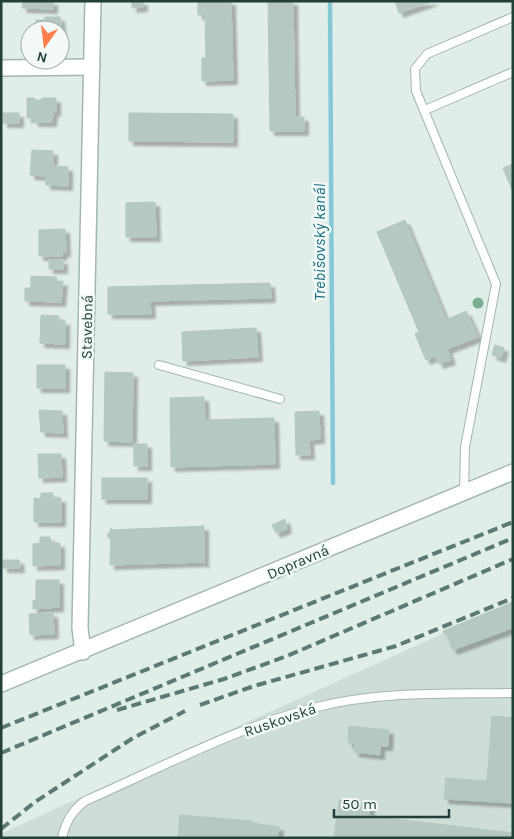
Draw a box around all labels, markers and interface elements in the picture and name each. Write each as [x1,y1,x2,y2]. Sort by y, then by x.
north arrow [20,20,70,70]
text: N [35,48,49,67]
water label: Trebišovský kanál [310,183,329,301]
street label: Stavebná [77,295,97,359]
street label: Dopravná [264,541,332,583]
street label: Ruskovská [242,699,318,741]
scale bar [334,786,449,818]
text: 50 m [342,795,377,813]

